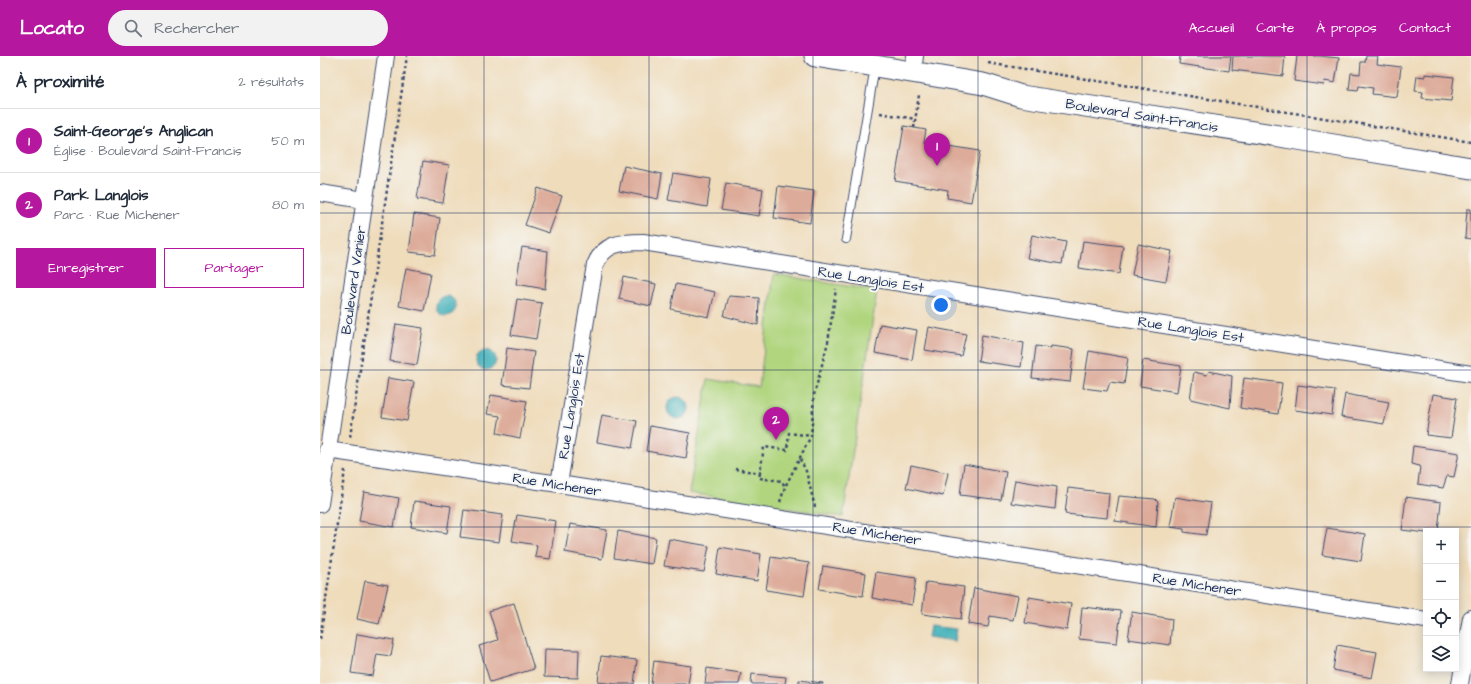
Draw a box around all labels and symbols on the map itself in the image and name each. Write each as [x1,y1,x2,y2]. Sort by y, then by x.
street label: Boulevard Saint-Francis [1064,94,1220,138]
pin: 1 [924,133,950,166]
street label: Boulevard Vanier [336,224,372,336]
street label: Rue Langlois Est [816,262,926,298]
your location [931,295,951,315]
street label: Rue Langlois Est [1136,312,1246,348]
street label: Rue Langlois Est [554,351,590,461]
pin: 2 [763,407,789,440]
street label: Rue Michener [511,468,603,502]
street label: Rue Michener [831,517,923,551]
street label: Rue Michener [1151,568,1243,602]

